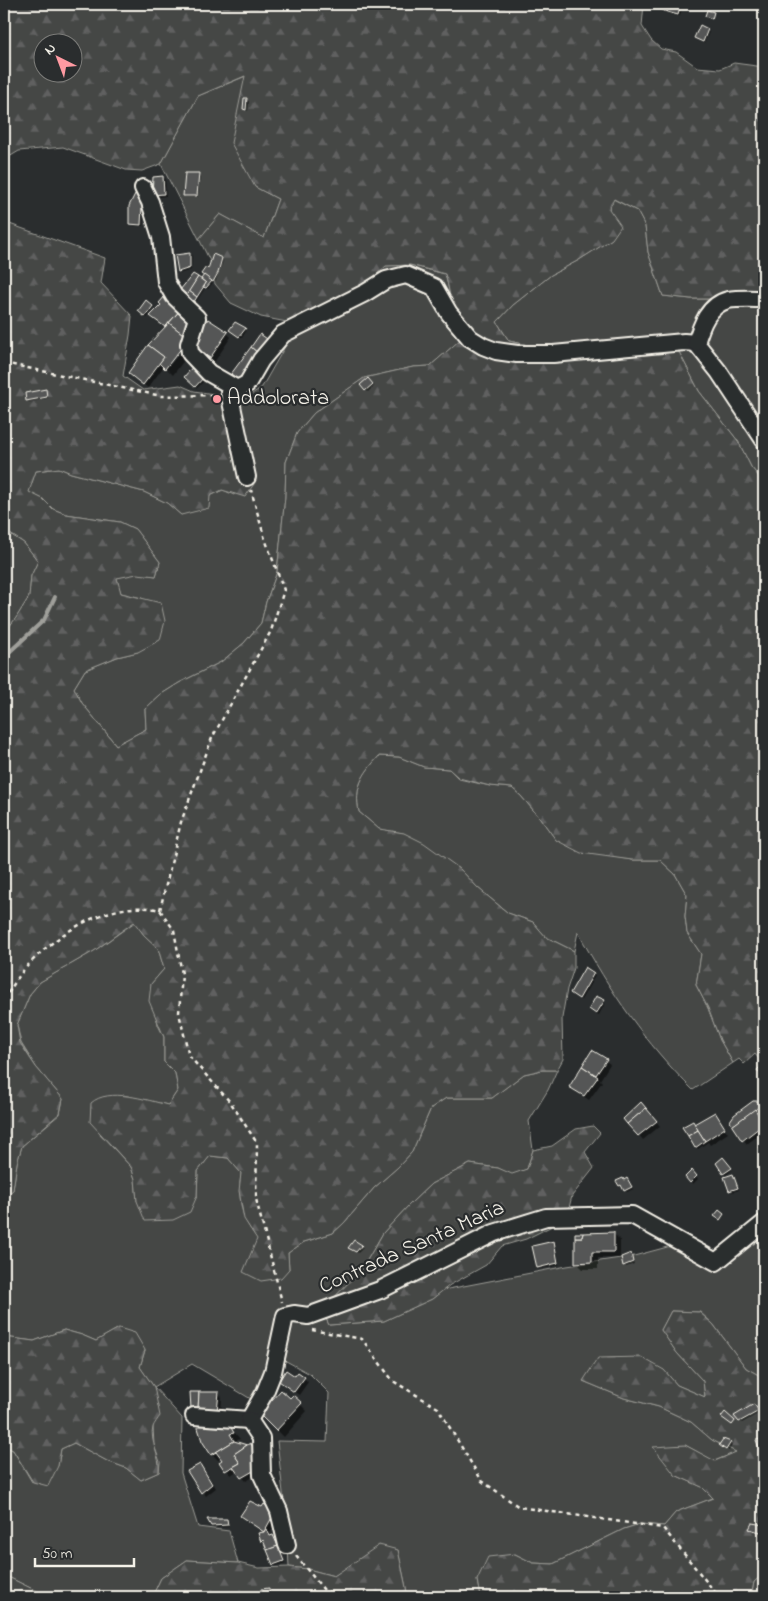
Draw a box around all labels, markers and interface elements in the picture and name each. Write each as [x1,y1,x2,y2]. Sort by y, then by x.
north arrow [32,32,82,82]
text: N [40,38,61,60]
place label: Addolorata [227,383,329,415]
marker: Addolorata [211,393,223,405]
street label: Contrada Santa Maria [314,1193,510,1303]
scale bar [35,1536,134,1568]
text: 50 m [42,1543,73,1565]

